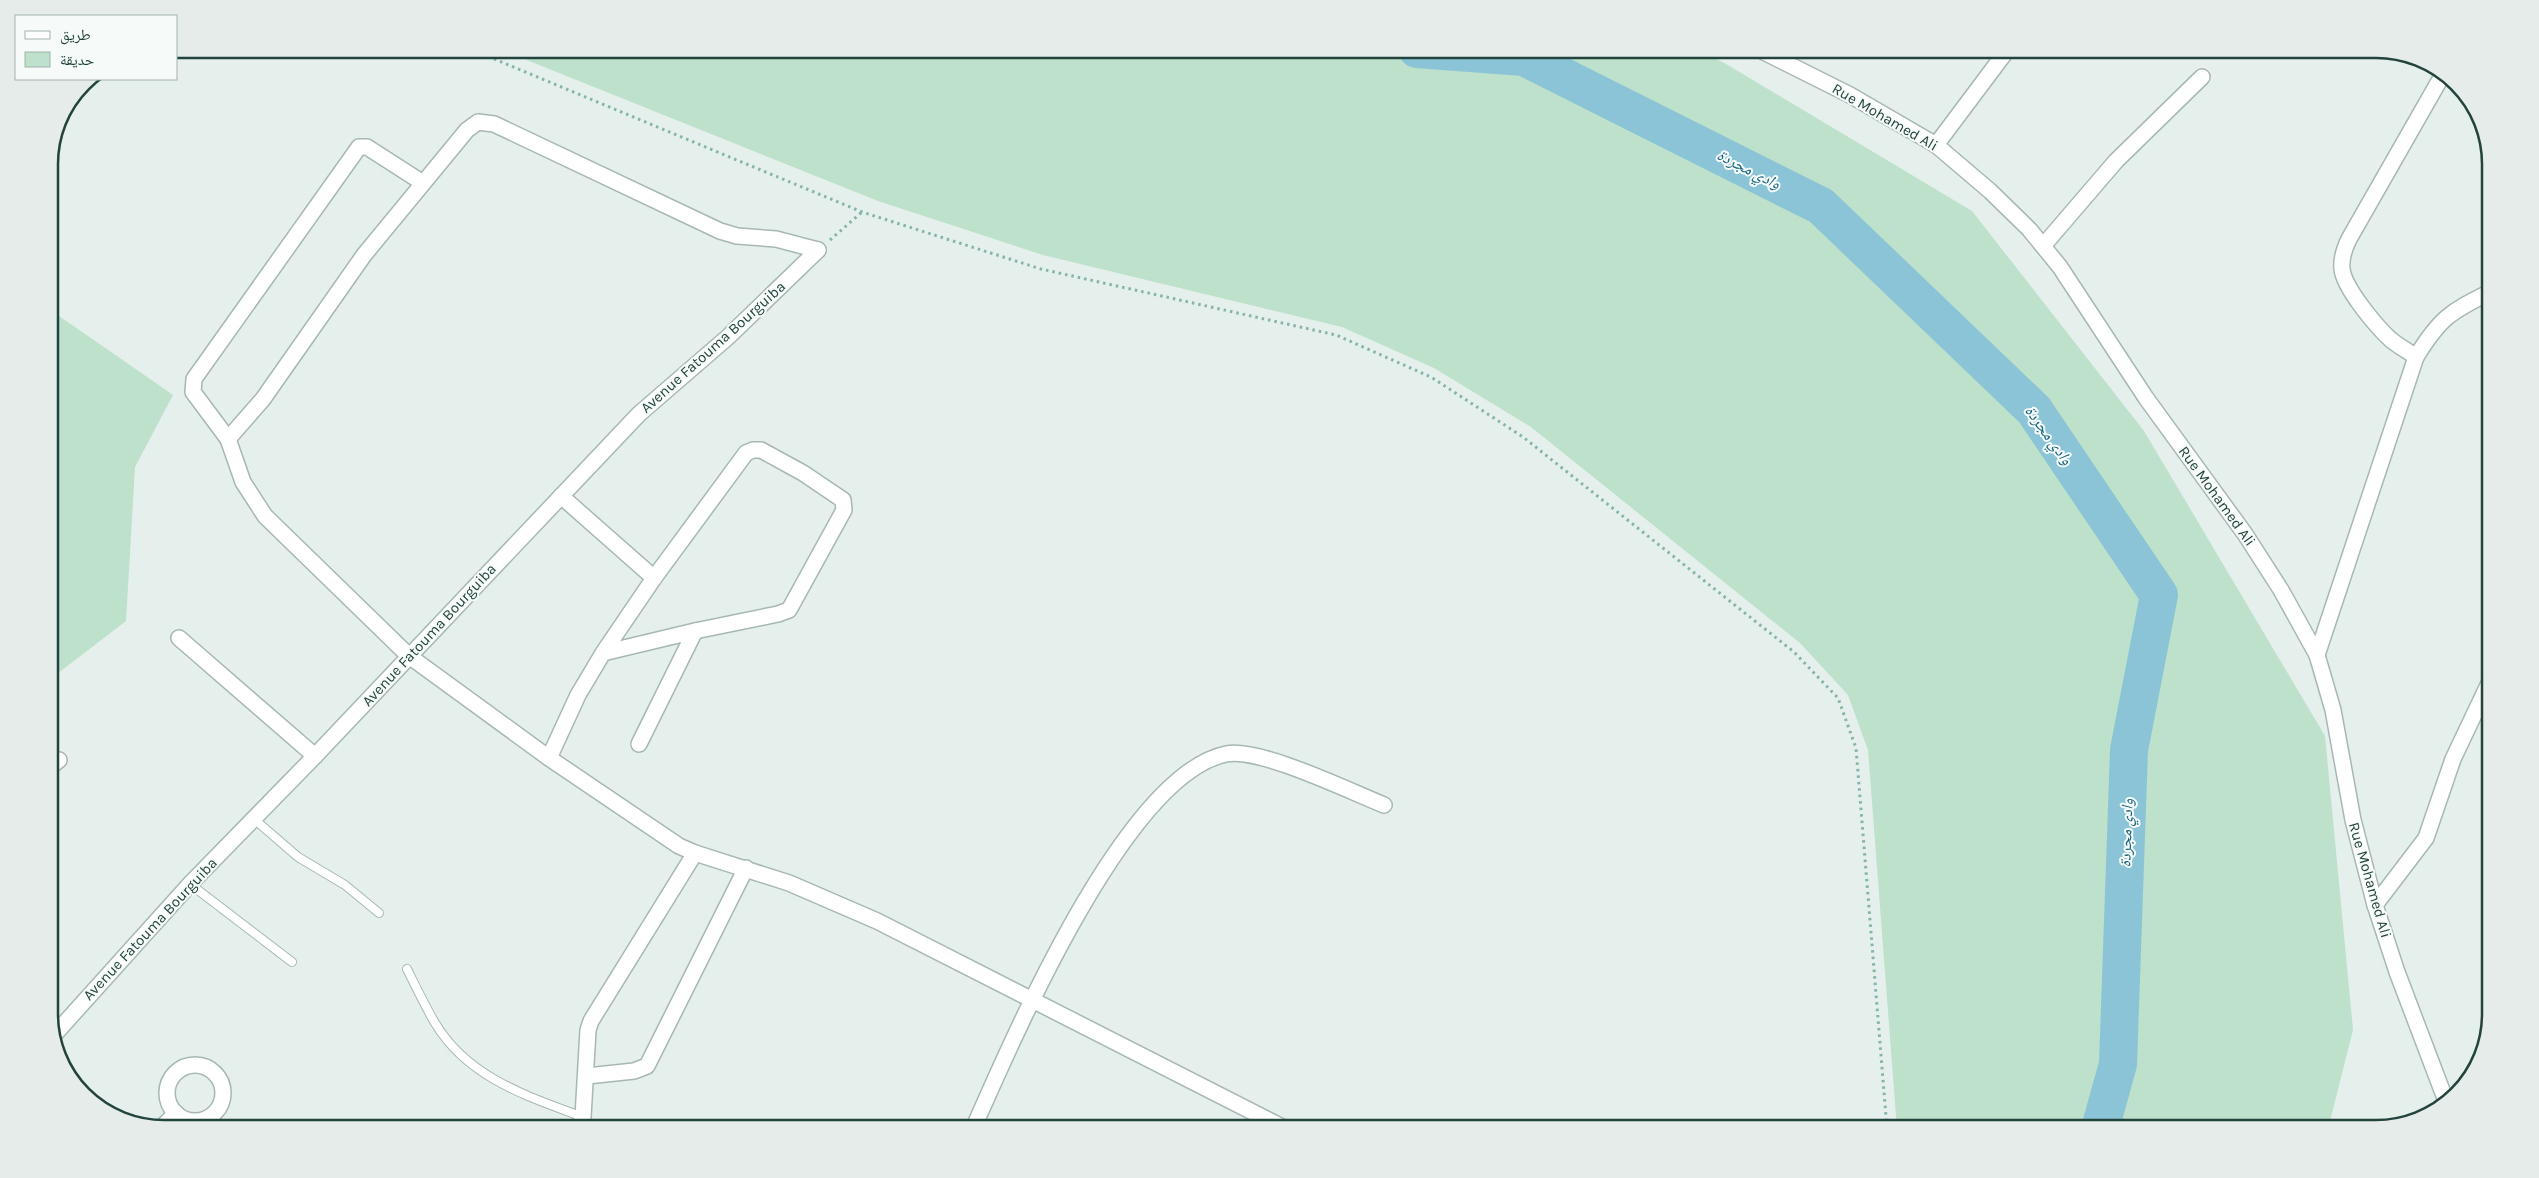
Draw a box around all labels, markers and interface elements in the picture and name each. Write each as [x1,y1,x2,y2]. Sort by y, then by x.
legend [15,15,178,80]
text: طريق [60,26,91,45]
text: حديقة [60,51,95,69]
street label: Rue Mohamed Ali [1829,79,1941,155]
water label: وادي مجردة [1713,145,1784,196]
street label: Avenue Fatouma Bourguiba [637,277,789,417]
water label: وادي مجردة [2019,402,2077,471]
street label: Rue Mohamed Ali [2175,442,2259,550]
street label: Avenue Fatouma Bourguiba [358,560,500,710]
water label: وادي مجردة [2115,798,2140,868]
street label: Rue Mohamed Ali [2345,820,2395,940]
street label: Avenue Fatouma Bourguiba [79,854,221,1004]

